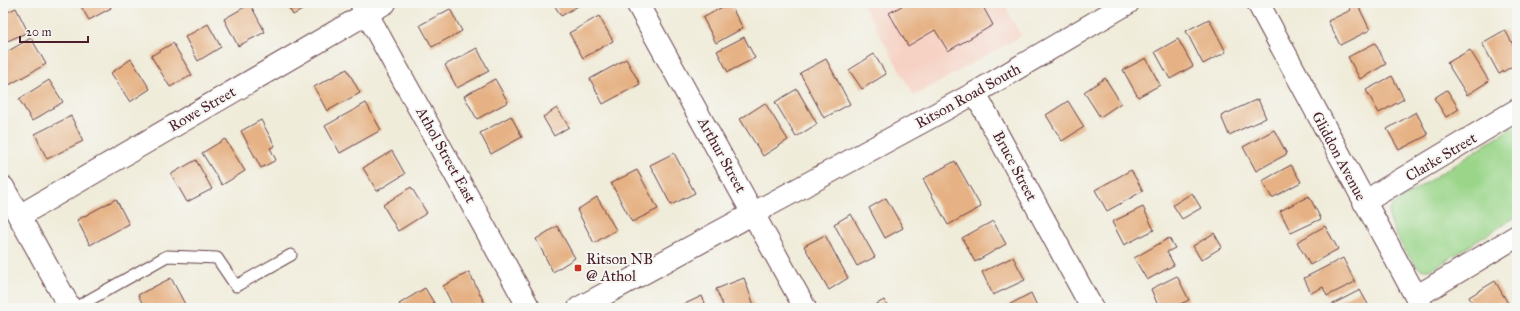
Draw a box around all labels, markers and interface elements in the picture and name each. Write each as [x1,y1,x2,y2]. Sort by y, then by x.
scale bar [20,18,88,44]
text: 20 m [26,25,52,39]
street label: Ritson Road South [912,59,1024,132]
street label: Rowe Street [165,82,239,135]
street label: Athol Street East [412,103,480,207]
street label: Gliddon Avenue [1308,108,1370,204]
street label: Arthur Street [693,113,750,196]
street label: Bruce Street [989,128,1041,205]
street label: Clarke Street [1402,128,1480,185]
place label: Ritson NB @ Athol [586,250,653,285]
marker: Ritson NB @ Athol [573,263,583,273]

